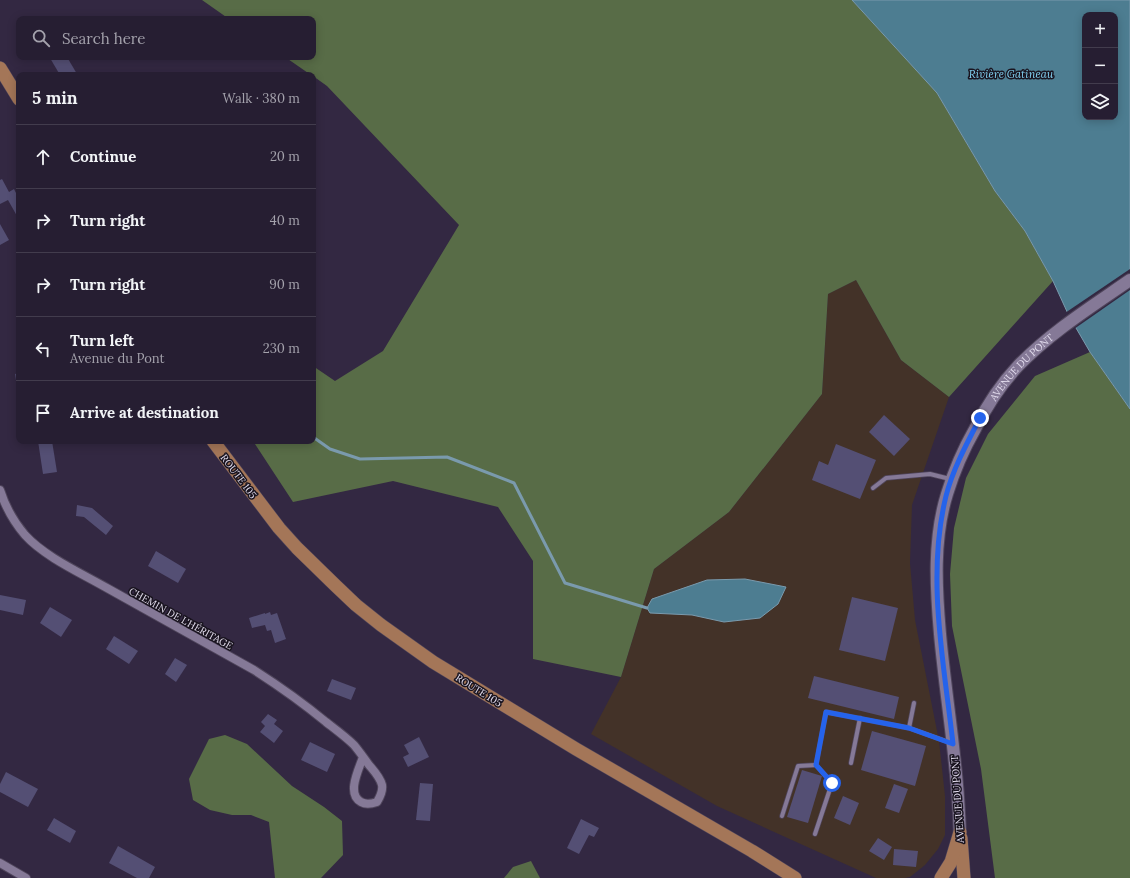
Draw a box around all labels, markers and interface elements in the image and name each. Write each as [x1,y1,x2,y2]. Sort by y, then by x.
map controls [1082,12,1118,120]
button: + [1082,12,1118,48]
search box [16,16,316,60]
icon: search [30,27,52,49]
text: Search here [62,29,145,48]
button: − [1082,48,1118,84]
water label: Rivière Gatineau [969,67,1054,81]
button: layers [1082,84,1118,120]
text: 5 min [32,87,78,109]
text: Walk · 380 m [223,90,300,107]
icon: ahead [32,146,54,168]
text: Continue [70,147,136,166]
text: 20 m [270,148,300,165]
icon: right [32,210,54,232]
text: Turn right [70,211,146,230]
text: 40 m [270,212,300,229]
icon: right [32,274,54,296]
text: Turn right [70,275,146,294]
text: 90 m [269,276,300,293]
text: Turn left [70,331,134,350]
street label: AVENUE DU PONT [986,331,1057,404]
icon: left [32,338,54,360]
text: 230 m [263,340,300,357]
text: Avenue du Pont [70,350,165,367]
icon: arrive [32,402,54,424]
text: Arrive at destination [70,403,219,422]
route end [971,409,989,427]
street label: ROUTE 105 [218,452,260,501]
street label: CHEMIN DE L'HÉRITAGE [126,584,235,652]
street label: ROUTE 105 [453,671,504,710]
street label: AVENUE DU PONT [948,754,967,844]
route start [823,774,841,792]

